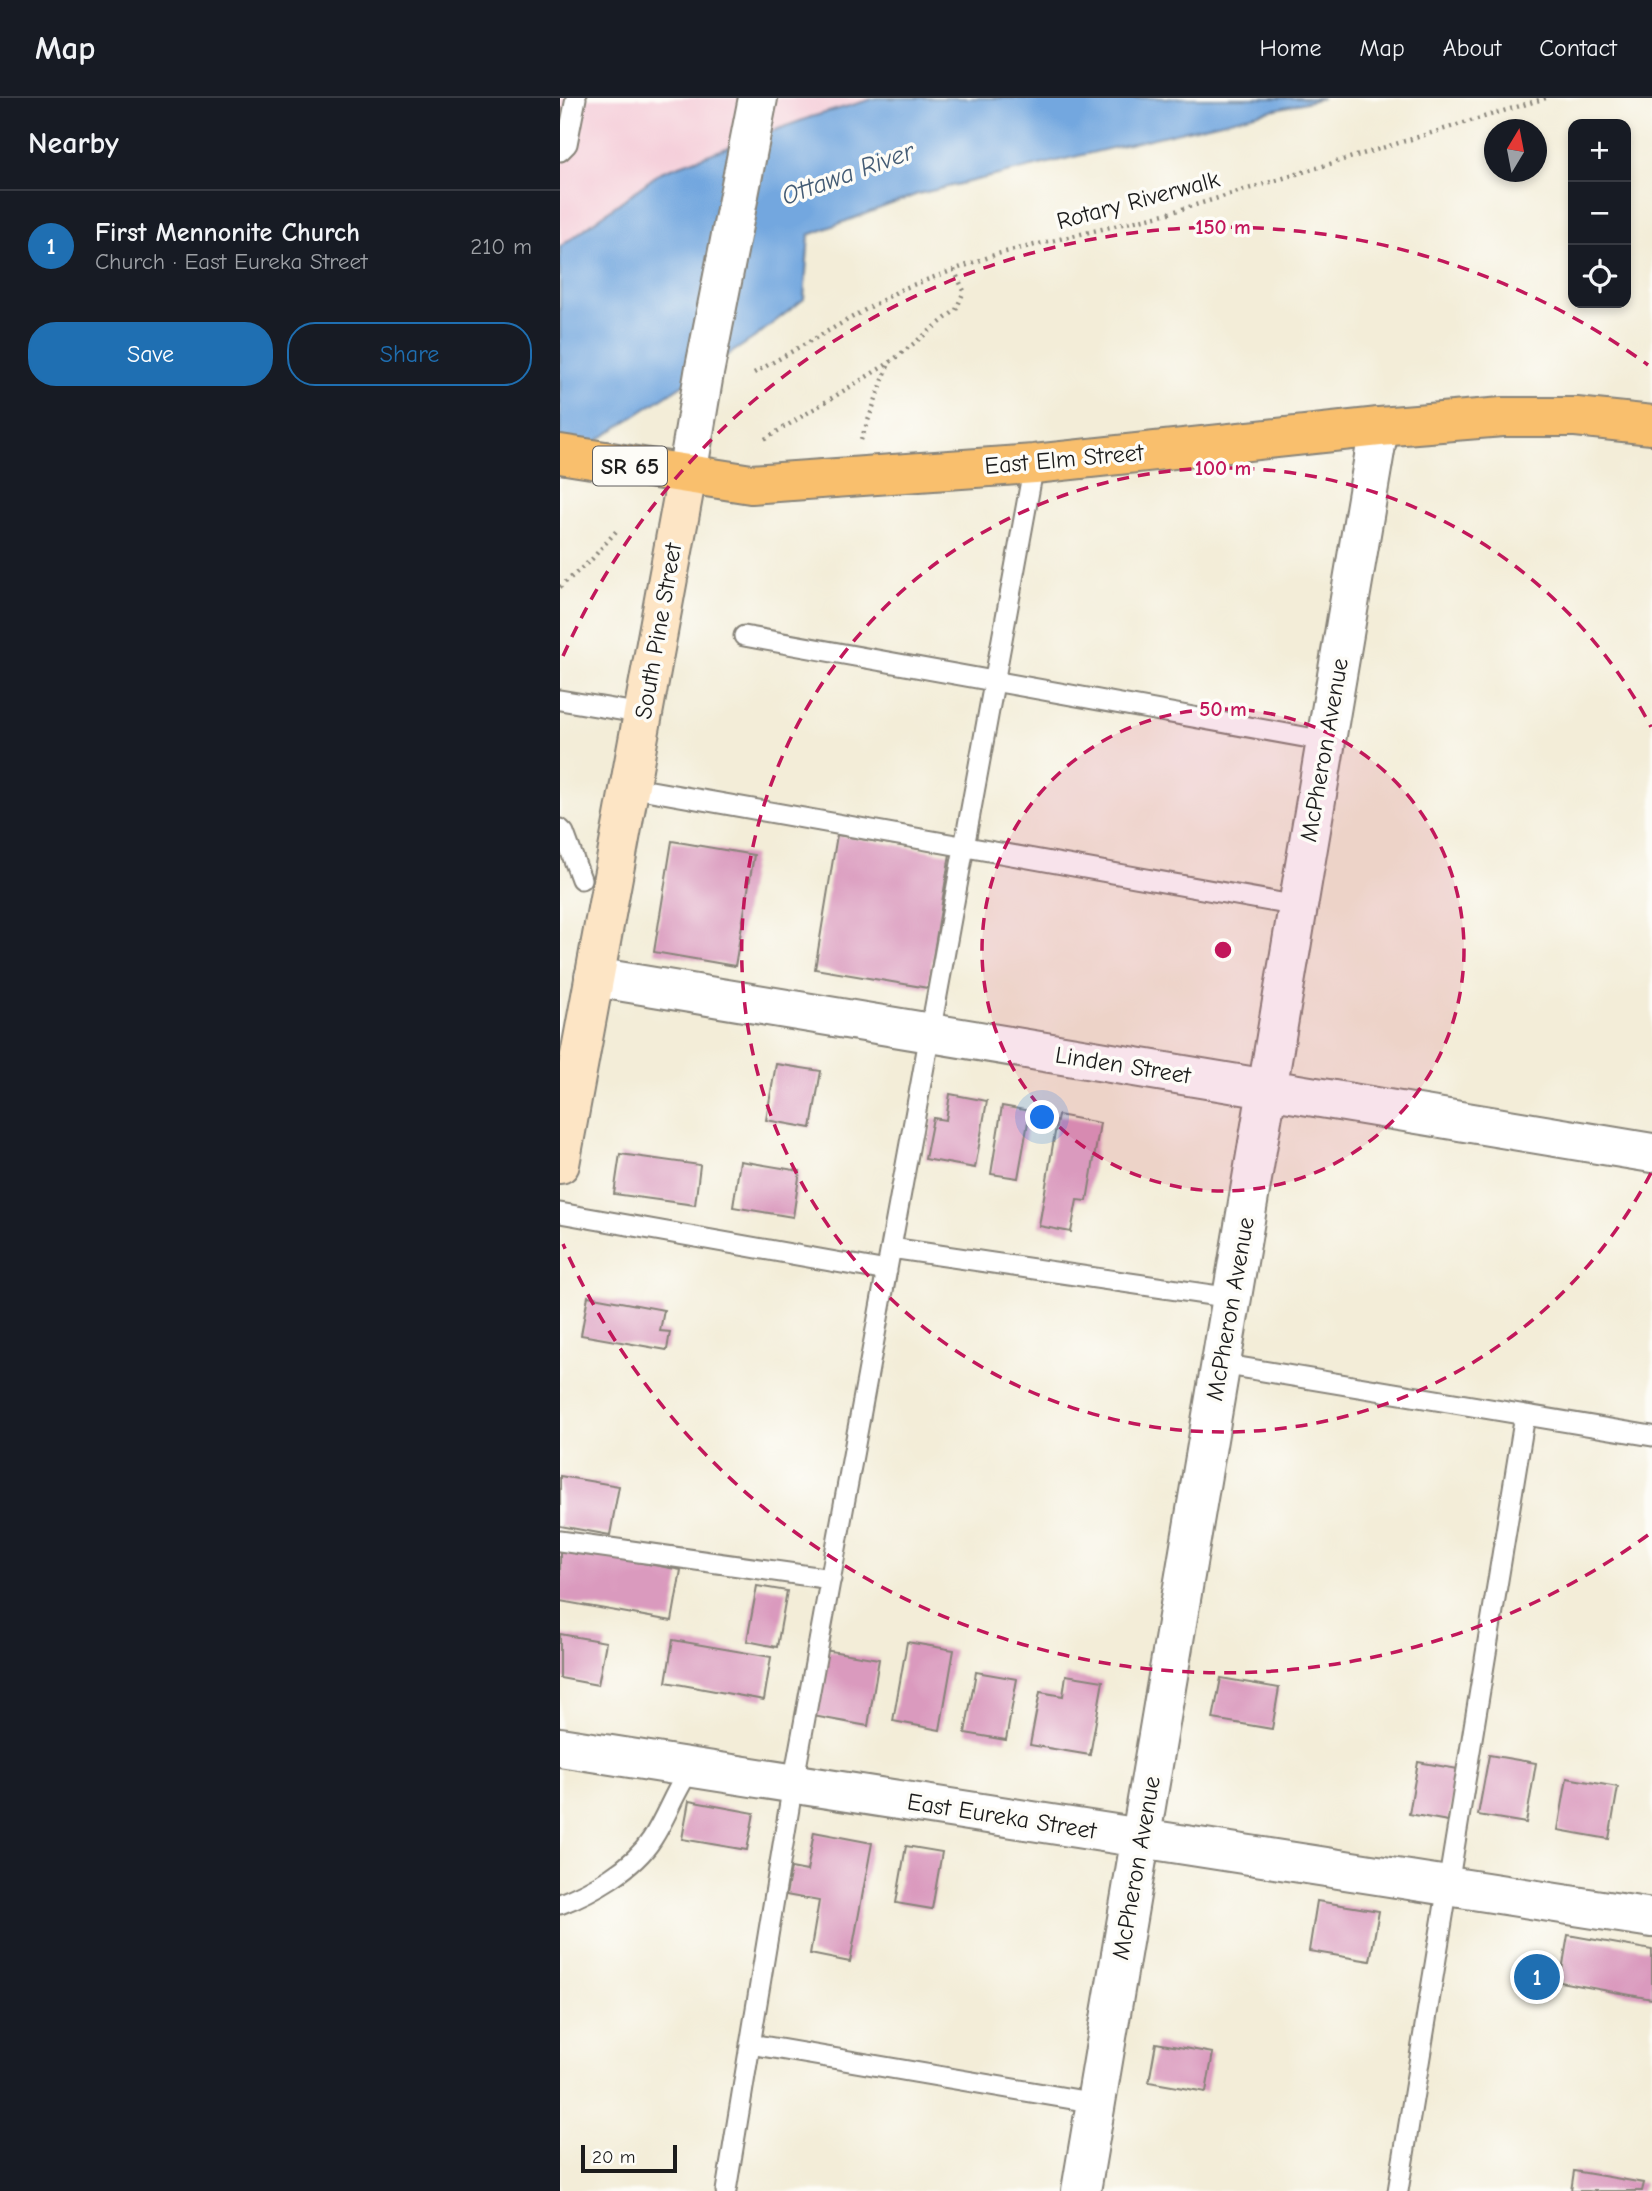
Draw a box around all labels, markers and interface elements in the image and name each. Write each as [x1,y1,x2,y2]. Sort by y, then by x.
text: Map [35,29,96,67]
text: Home [1260,34,1321,62]
text: Map [1359,34,1405,62]
text: About [1443,34,1501,62]
text: Contact [1539,34,1617,62]
north arrow [1484,119,1547,182]
map controls [1568,119,1631,308]
button: + [1568,119,1631,182]
text: Nearby [28,126,119,161]
water label: Ottawa River [778,136,920,212]
street label: Rotary Riverwalk [1054,165,1223,235]
button: − [1568,182,1631,245]
text: 150 m [1195,215,1251,239]
text: First Mennonite Church [95,218,360,248]
text: 1 [46,233,56,260]
text: 210 m [470,233,532,260]
button: locate [1568,245,1631,308]
text: Church · East Eureka Street [95,248,368,275]
button: Save [28,322,273,386]
button: Share [287,322,532,386]
street label: East Elm Street [983,438,1146,480]
road number: SR 65 [593,446,667,486]
text: 100 m [1195,456,1251,480]
street label: South Pine Street [629,540,687,721]
street label: McPheron Avenue [1294,656,1354,844]
text: 50 m [1199,697,1247,721]
centre of rings [1211,938,1235,962]
street label: Linden Street [1053,1040,1194,1090]
your location [1025,1100,1059,1134]
street label: McPheron Avenue [1200,1215,1260,1403]
street label: McPheron Avenue [1106,1774,1166,1962]
street label: East Eureka Street [905,1787,1100,1845]
pin: 1 [1514,1951,1560,2003]
scale bar [581,2142,677,2174]
text: 20 m [592,2146,636,2168]

